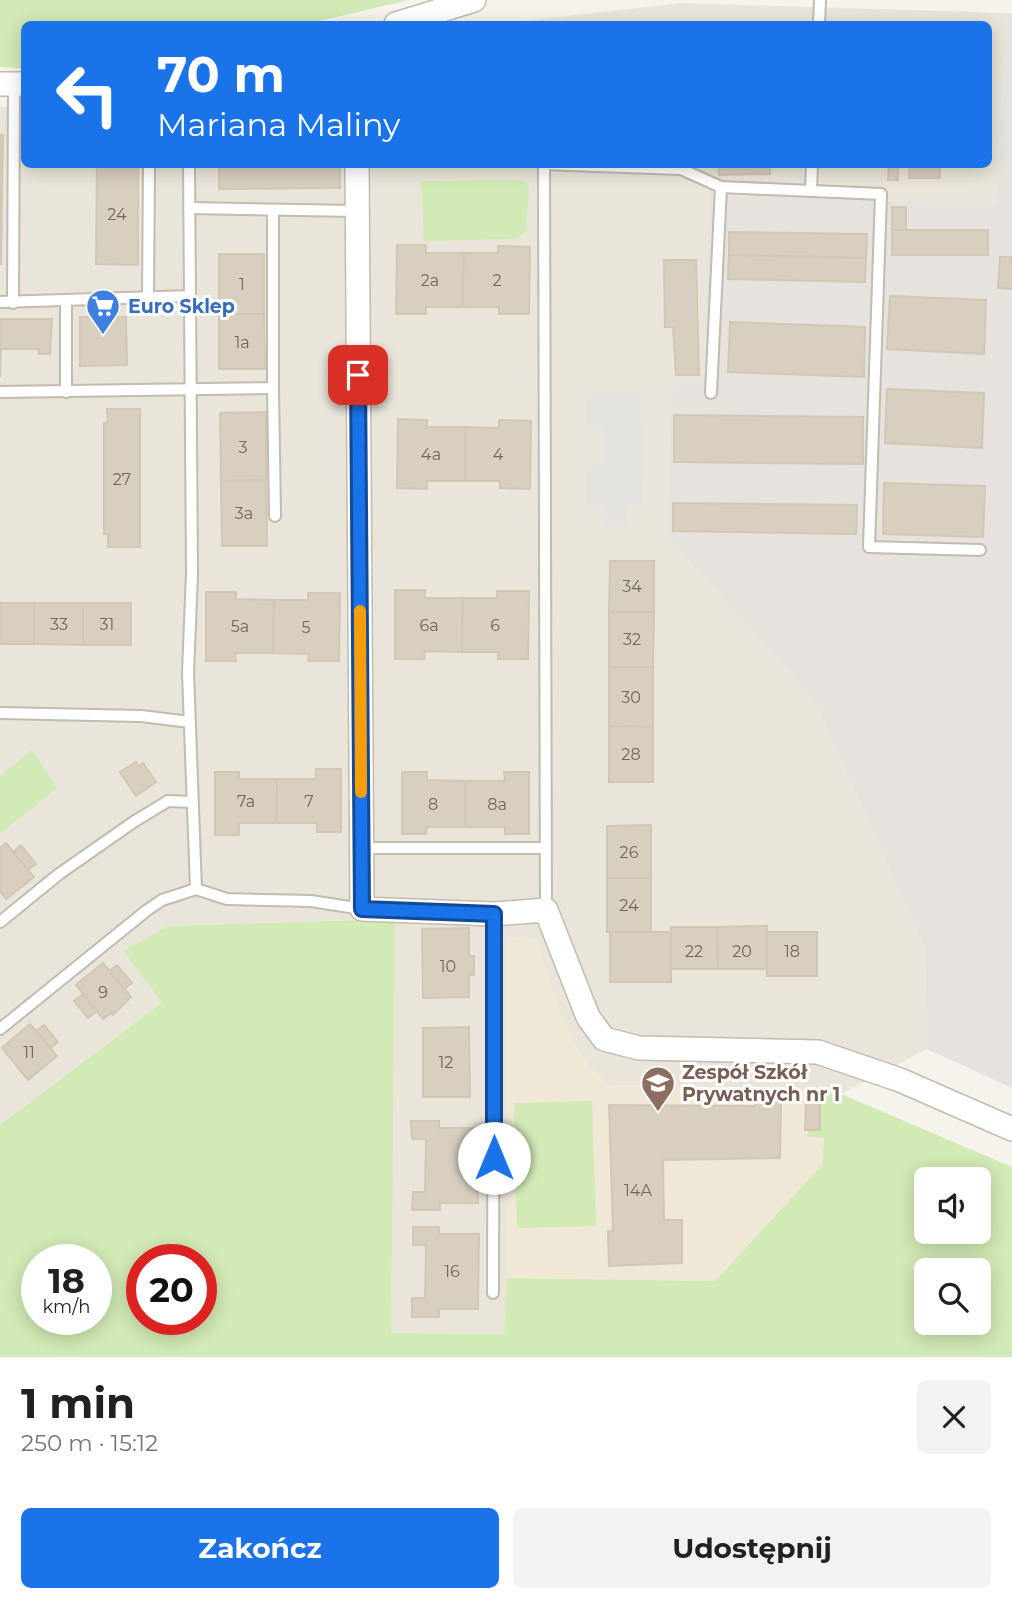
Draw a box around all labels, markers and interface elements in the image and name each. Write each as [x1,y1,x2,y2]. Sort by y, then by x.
text: 70 m [157,45,285,104]
icon: left [42,49,133,140]
text: Mariana Maliny [157,105,400,144]
house number: 24 [107,205,127,224]
house number: 2a [421,271,439,290]
house number: 2 [492,271,502,290]
house number: 1 [239,275,245,294]
supermarket icon: Euro Sklep [84,287,122,336]
place label: Euro Sklep [128,295,235,318]
house number: 1a [234,333,250,352]
pin [328,345,388,405]
icon: arrive [339,356,377,394]
house number: 3 [238,438,248,457]
house number: 4a [421,445,441,464]
house number: 4 [493,445,504,464]
house number: 27 [113,470,131,489]
house number: 3a [235,504,253,523]
house number: 34 [622,577,642,596]
house number: 33 [50,615,68,634]
house number: 31 [100,615,114,634]
house number: 6a [419,616,439,635]
house number: 6 [490,616,500,635]
house number: 5a [231,617,249,636]
house number: 5 [301,618,311,637]
house number: 32 [623,630,641,649]
house number: 30 [621,688,641,707]
house number: 28 [621,745,641,764]
house number: 7a [237,792,255,811]
house number: 7 [304,792,314,811]
house number: 8 [428,795,438,814]
house number: 8a [487,795,507,814]
house number: 26 [620,843,639,862]
house number: 24 [619,896,639,915]
house number: 22 [685,942,703,961]
house number: 20 [732,942,752,961]
house number: 18 [784,942,800,961]
house number: 10 [440,957,456,976]
house number: 9 [98,983,108,1002]
house number: 11 [23,1043,35,1062]
house number: 12 [439,1053,453,1072]
place label: Zespół Szkół Prywatnych nr 1 [682,1061,840,1106]
school or university icon: Zespół Szkół Prywatnych nr 1 [639,1064,677,1113]
position arrow [457,1121,531,1195]
map controls [914,1167,991,1335]
button: sound [914,1167,991,1244]
house number: 14A [624,1181,652,1200]
speed limit sign: 20 [126,1244,217,1335]
button: search [914,1258,991,1335]
text: 18 [48,1259,85,1302]
house number: 16 [444,1262,460,1281]
text: km/h [42,1296,91,1318]
text: 1 min [21,1377,135,1429]
button: close [917,1380,991,1454]
text: 250 m · 15:12 [21,1429,158,1457]
button: Zakończ [21,1508,499,1588]
button: Udostępnij [513,1508,991,1588]

